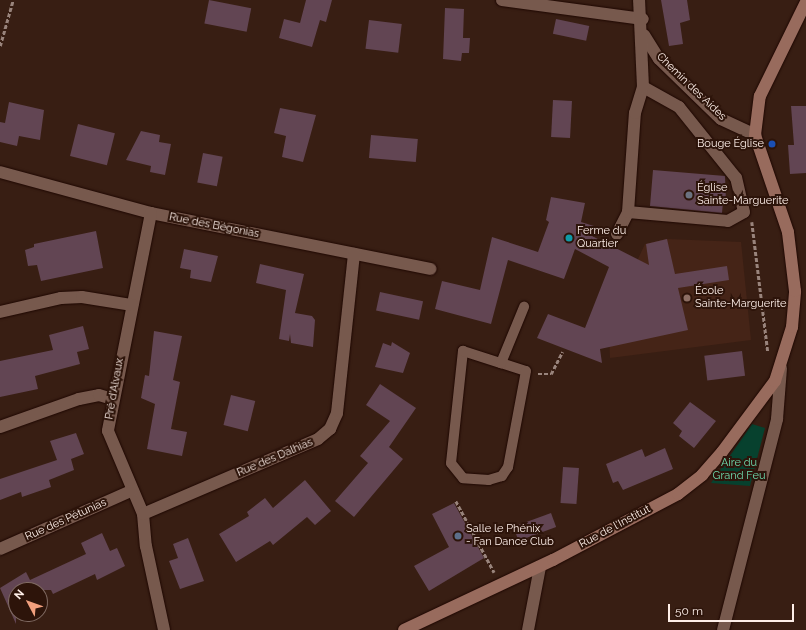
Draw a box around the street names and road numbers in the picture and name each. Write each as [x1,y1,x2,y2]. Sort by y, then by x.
street label: Chemin des Aides [653,50,729,124]
street label: Rue des Bégonias [168,211,260,241]
street label: Pré d'Alvaux [103,357,127,421]
street label: Rue des Dalhias [235,436,315,480]
street label: Rue des Pétunias [23,496,109,544]
street label: Rue de l'Institut [577,503,653,551]

